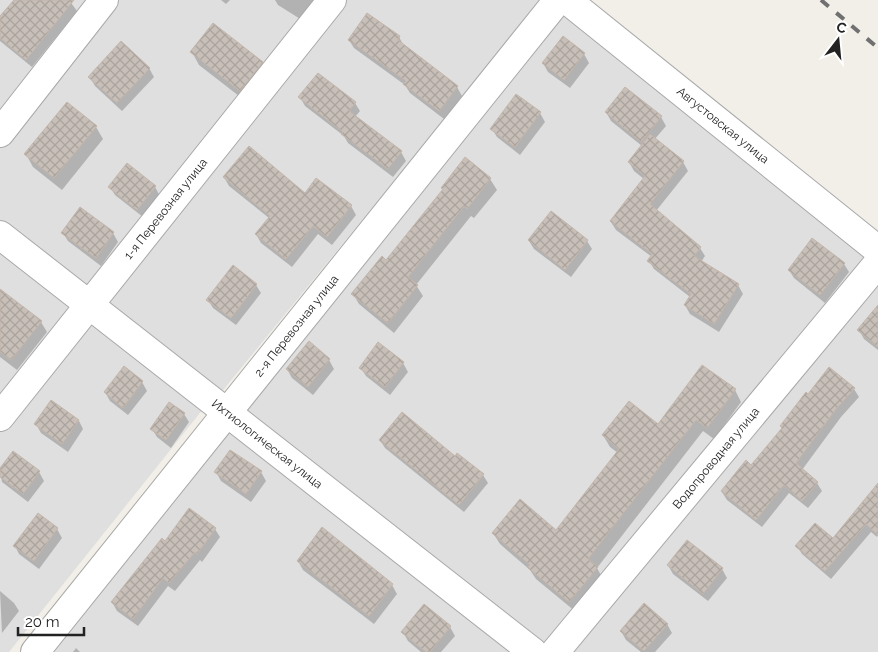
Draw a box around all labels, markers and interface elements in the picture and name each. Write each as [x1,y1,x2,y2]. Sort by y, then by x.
north arrow [813,15,863,65]
text: С [835,18,849,37]
street label: Августовская улица [674,84,772,166]
street label: 1-я Перевозная улица [121,156,210,262]
street label: 2-я Перевозная улица [252,272,342,380]
street label: Ихтиологическая улица [209,396,325,492]
street label: Водопроводная улица [670,405,762,512]
scale bar [18,604,84,636]
text: 20 m [25,613,60,631]

